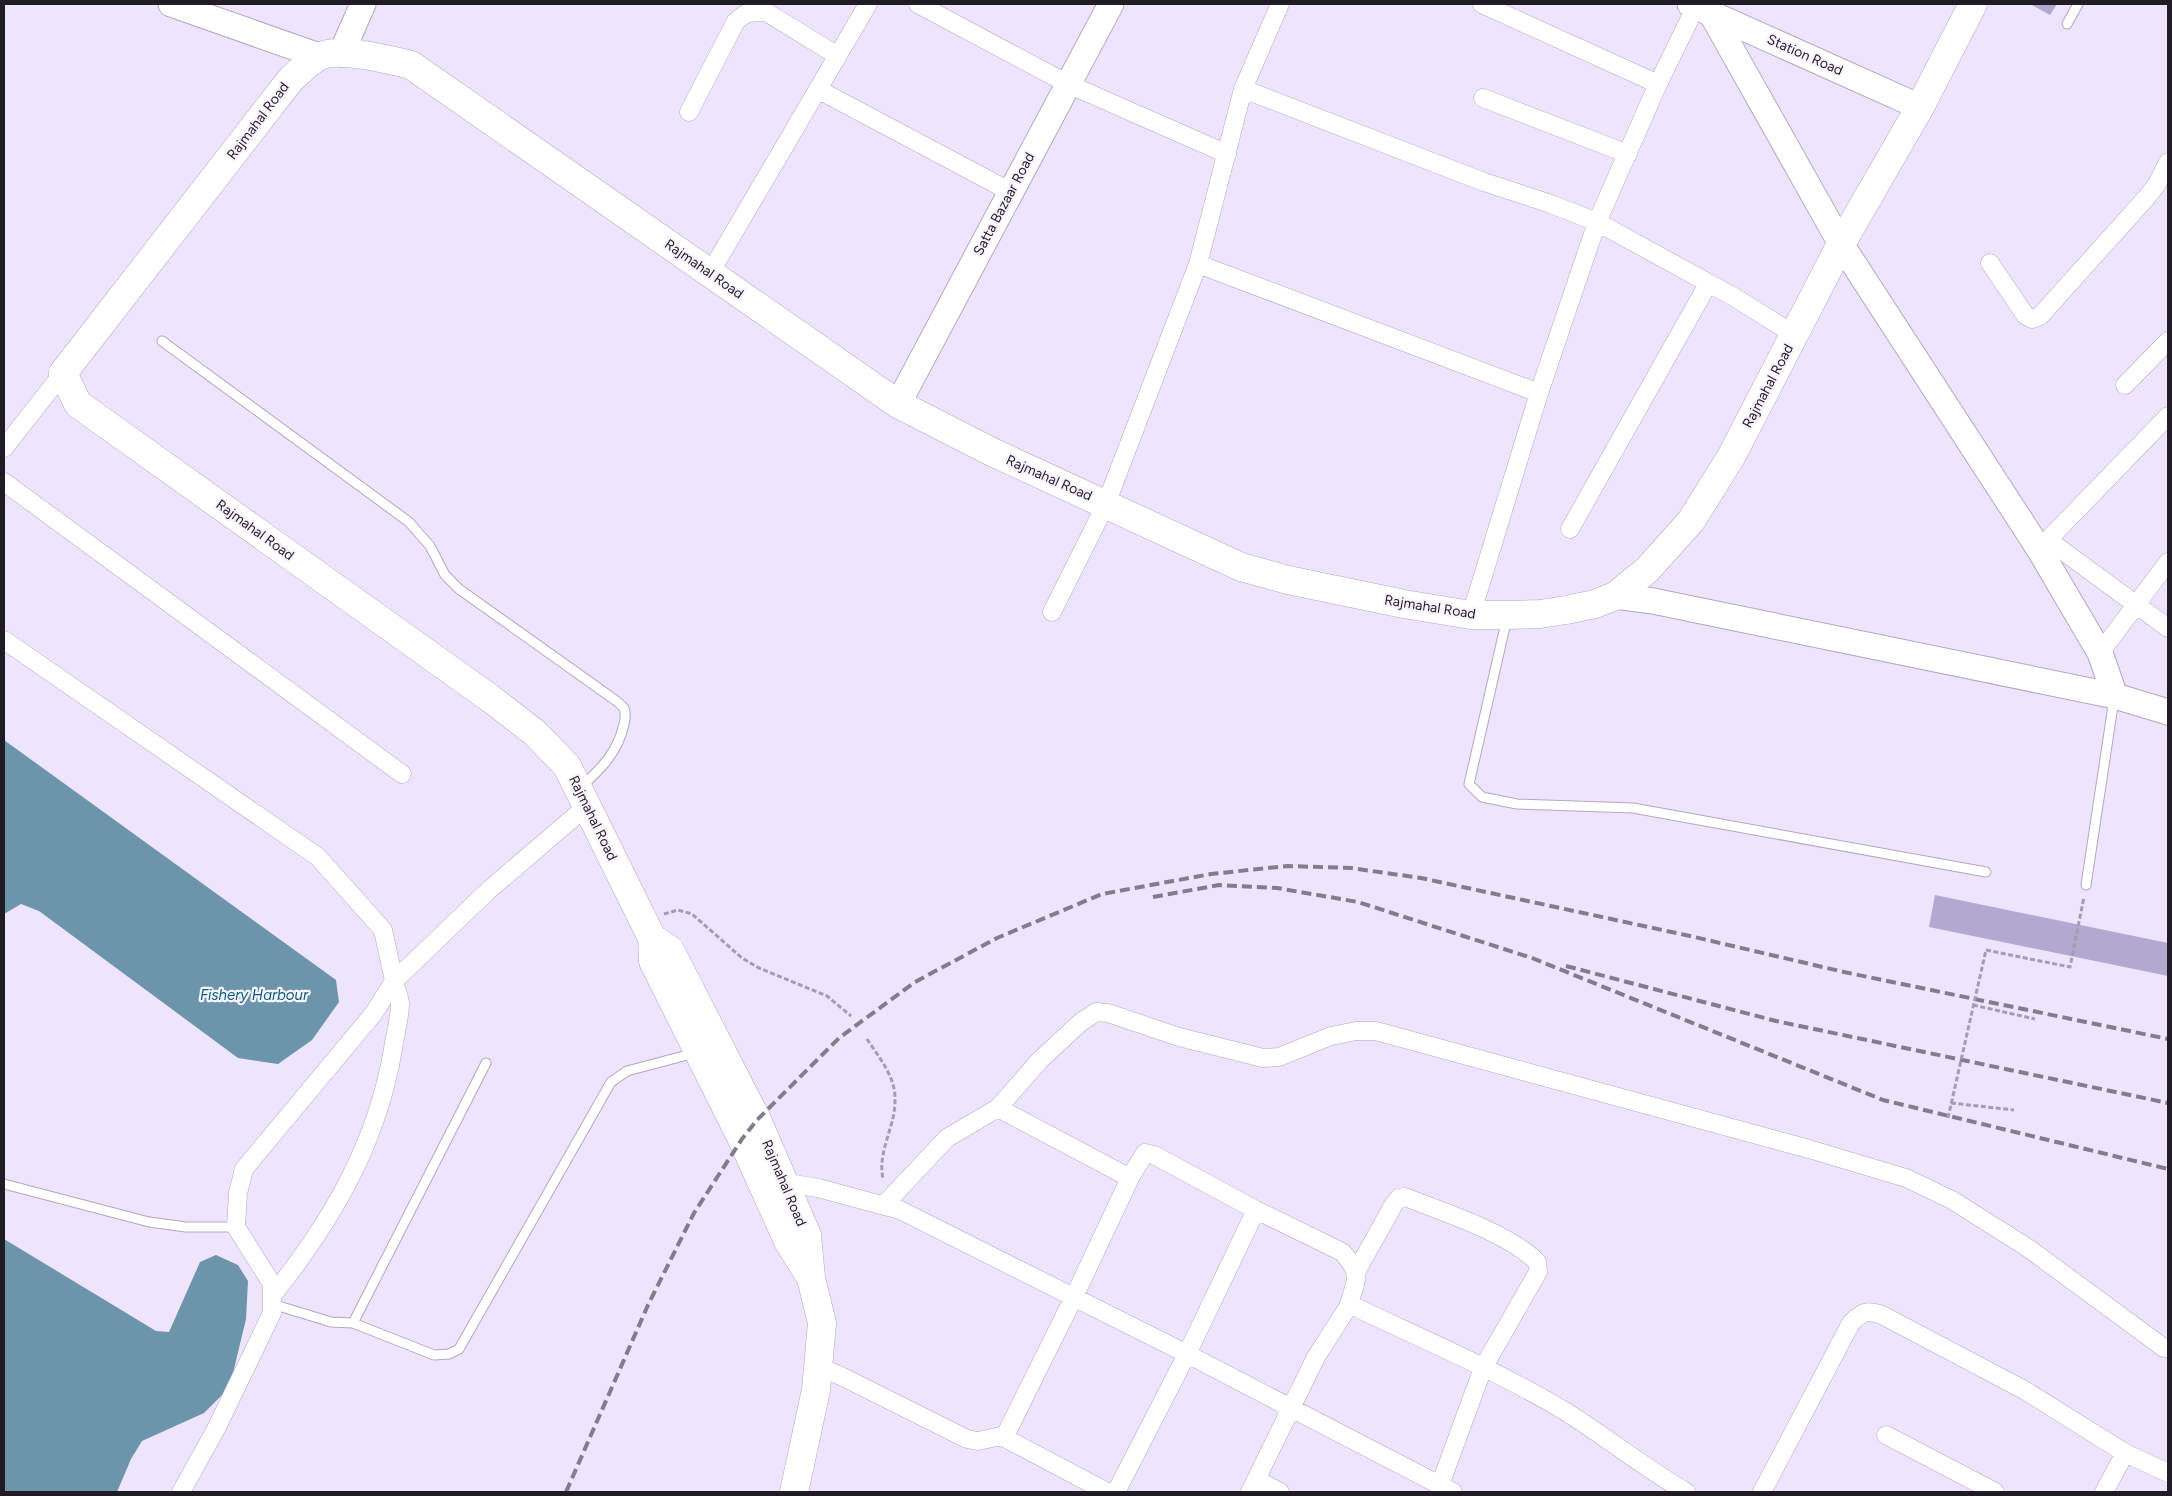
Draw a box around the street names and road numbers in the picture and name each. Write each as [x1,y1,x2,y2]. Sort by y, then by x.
street label: Station Road [1764,31,1846,79]
street label: Rajmahal Road [223,79,293,163]
street label: Satta Bazaar Road [970,150,1038,258]
street label: Rajmahal Road [661,236,747,302]
street label: Rajmahal Road [1739,341,1797,431]
street label: Rajmahal Road [1003,451,1095,505]
street label: Rajmahal Road [213,496,297,564]
street label: Rajmahal Road [1383,591,1477,623]
street label: Rajmahal Road [565,773,621,863]
street label: Rajmahal Road [758,1137,810,1229]

